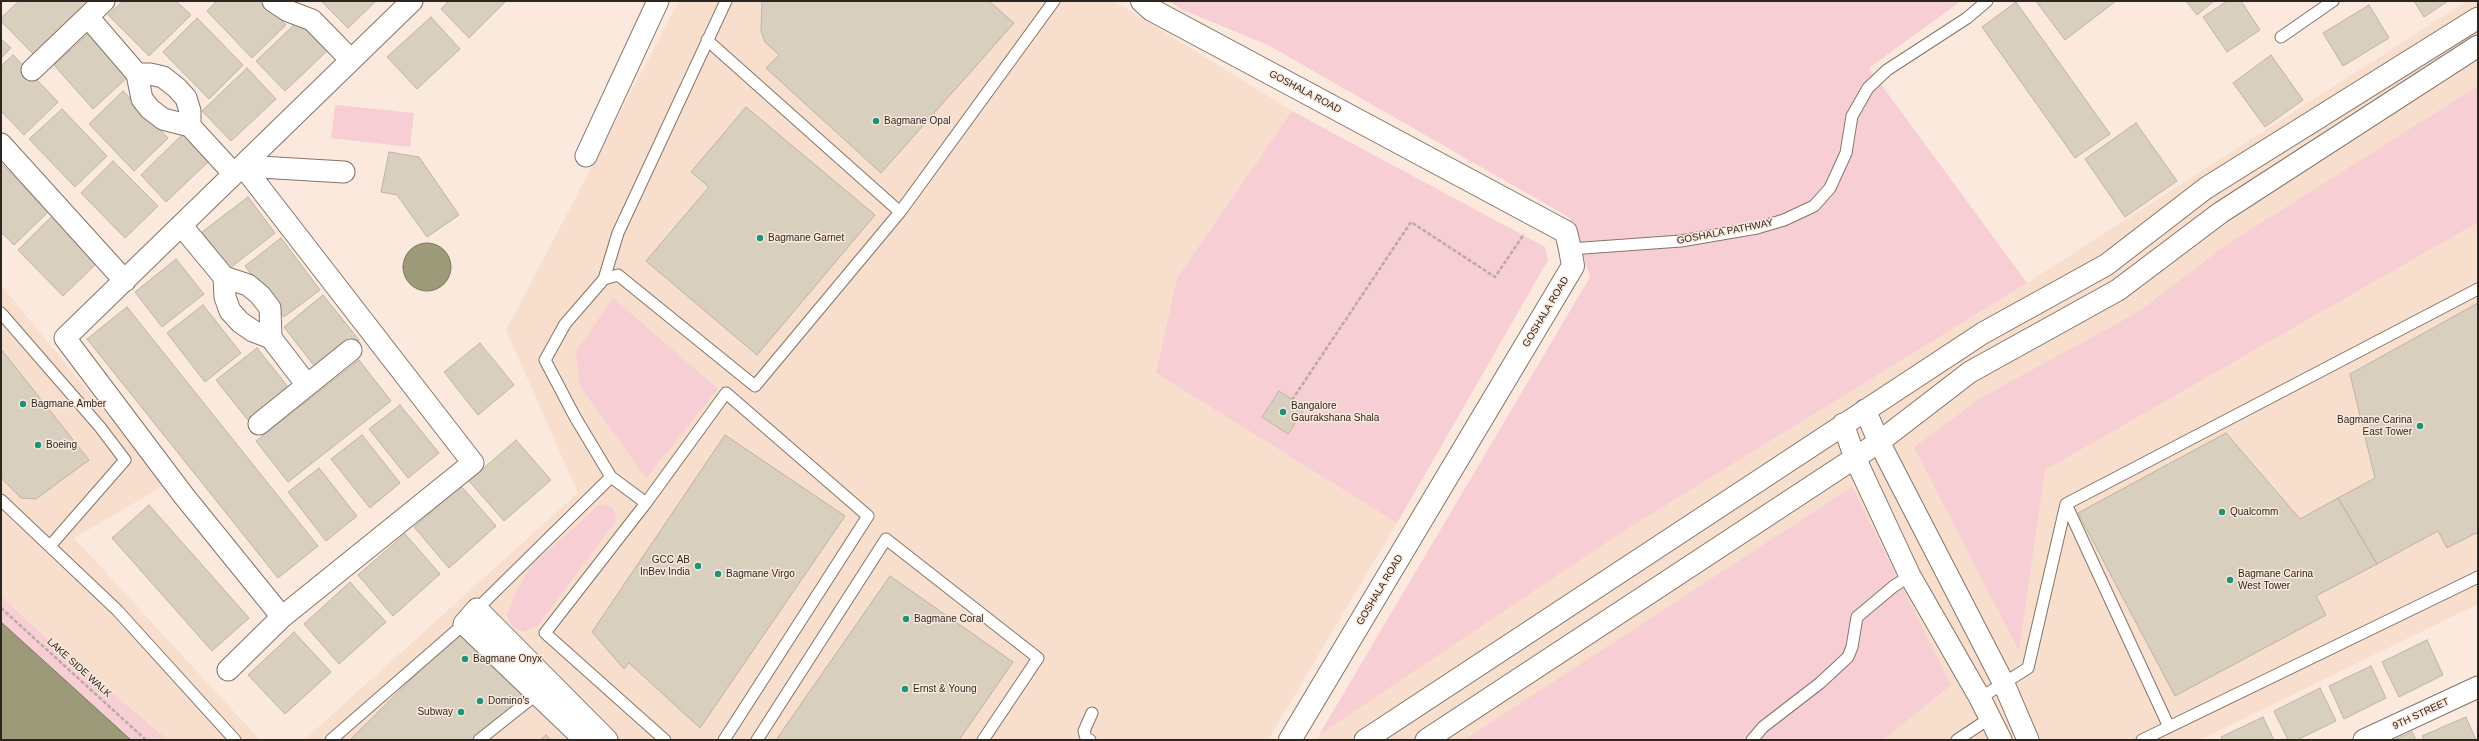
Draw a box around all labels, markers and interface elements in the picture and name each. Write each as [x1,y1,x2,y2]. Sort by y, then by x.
street label: GOSHALA ROAD [1267,68,1343,116]
place label: Bagmane Opal [884,115,951,127]
marker: Bagmane Opal [871,116,881,126]
street label: GOSHALA PATHWAY [1676,217,1774,247]
place label: Bagmane Garnet [768,232,844,244]
marker: Bagmane Garnet [755,233,765,243]
street label: GOSHALA ROAD [1520,275,1572,349]
place label: Bagmane Amber [31,398,106,410]
marker: Bagmane Amber [18,399,28,409]
place label: Bangalore Gaurakshana Shala [1291,400,1379,424]
marker: Bangalore Gaurakshana Shala [1278,407,1288,417]
place label: Bagmane Carina East Tower [2337,414,2412,438]
marker: Bagmane Carina East Tower [2415,421,2425,431]
place label: Boeing [46,439,77,451]
marker: Boeing [33,440,43,450]
place label: Qualcomm [2230,506,2278,518]
marker: Qualcomm [2217,507,2227,517]
street label: GOSHALA ROAD [1354,553,1406,627]
place label: GCC AB InBev India [640,554,690,578]
marker: GCC AB InBev India [693,561,703,571]
place label: Bagmane Virgo [726,568,795,580]
place label: Bagmane Carina West Tower [2238,568,2313,592]
marker: Bagmane Virgo [713,569,723,579]
marker: Bagmane Carina West Tower [2225,575,2235,585]
place label: Bagmane Coral [914,613,983,625]
marker: Bagmane Coral [901,614,911,624]
street label: LAKE SIDE WALK [44,636,114,700]
place label: Bagmane Onyx [473,653,542,665]
marker: Bagmane Onyx [460,654,470,664]
place label: Ernst & Young [913,683,977,695]
marker: Ernst & Young [900,684,910,694]
place label: Domino's [488,695,529,707]
marker: Domino's [475,696,485,706]
street label: 9TH STREET [2391,696,2451,732]
place label: Subway [417,706,453,718]
marker: Subway [456,707,466,717]

